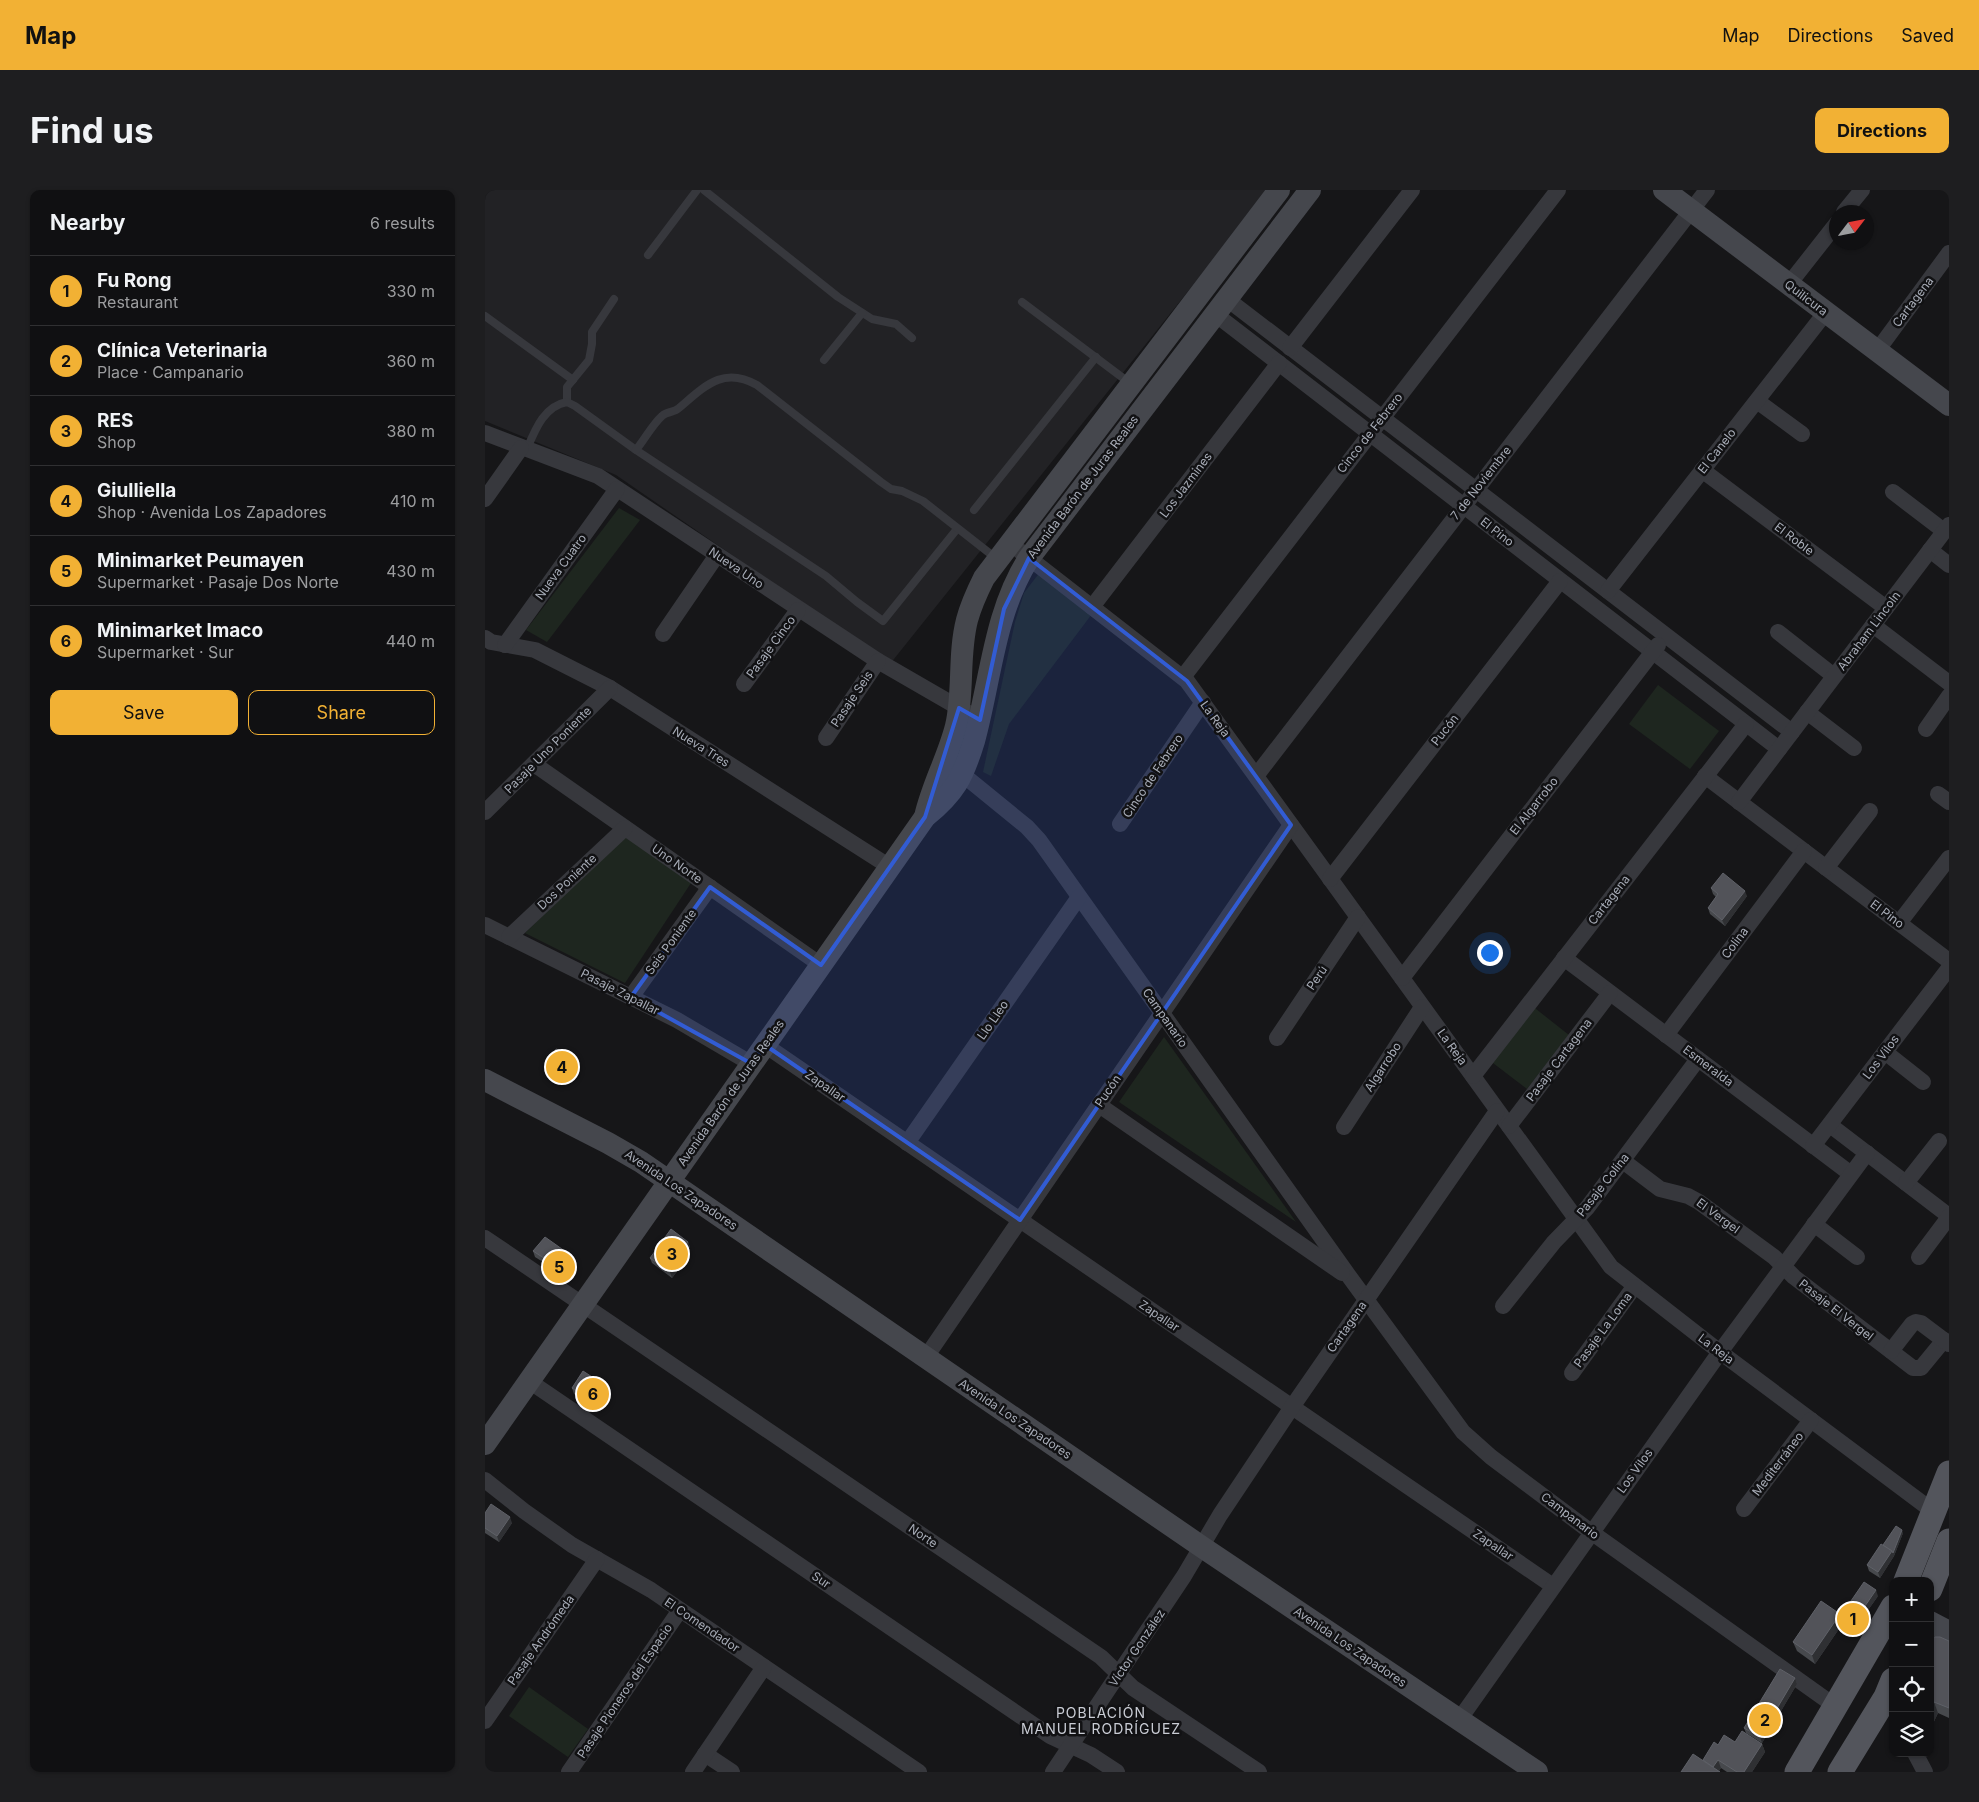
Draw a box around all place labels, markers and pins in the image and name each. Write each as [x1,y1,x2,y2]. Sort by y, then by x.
pin: 4 [546,1048,578,1086]
pin: 3 [656,1235,688,1273]
pin: 5 [543,1248,575,1286]
pin: 6 [577,1375,609,1413]
pin: 1 [1837,1600,1869,1638]
pin: 2 [1749,1701,1781,1739]

